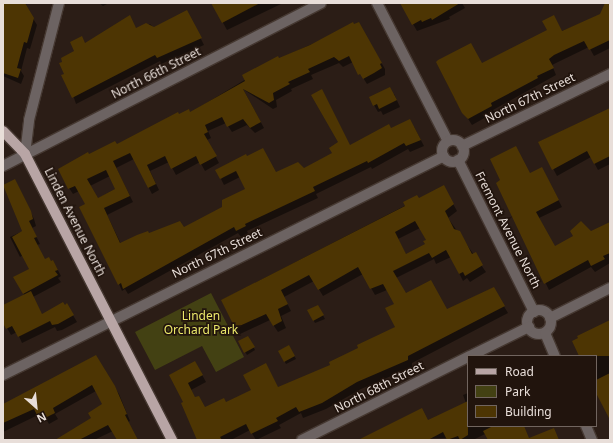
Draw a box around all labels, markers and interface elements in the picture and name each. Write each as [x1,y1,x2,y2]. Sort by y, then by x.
street label: North 66th Street [109,44,203,102]
street label: North 67th Street [483,70,577,126]
street label: Linden Avenue North [41,165,109,279]
street label: Fremont Avenue North [472,169,544,291]
street label: North 67th Street [170,225,264,281]
park label: Linden Orchard Park [164,309,238,337]
legend [467,355,597,427]
street label: North 68th Street [332,358,426,416]
text: Road [505,363,534,380]
text: Park [505,383,530,400]
north arrow [16,387,56,427]
text: Building [505,403,552,420]
text: N [34,409,49,427]

